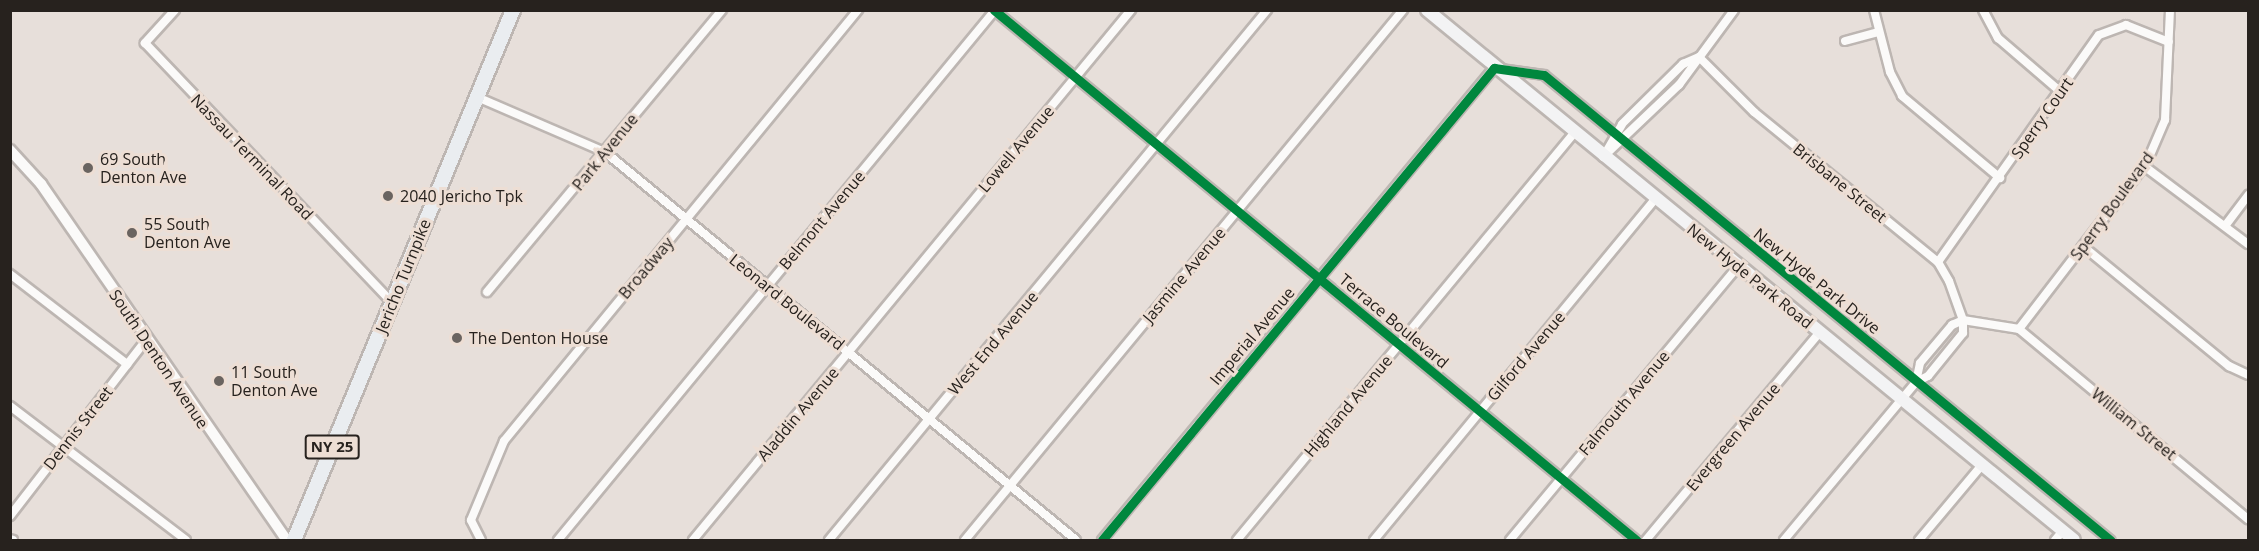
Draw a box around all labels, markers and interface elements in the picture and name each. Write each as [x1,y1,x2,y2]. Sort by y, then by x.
street label: Sperry Court [2007,74,2077,162]
street label: Nassau Terminal Road [187,90,317,224]
street label: Lowell Avenue [974,102,1058,196]
street label: Park Avenue [568,110,642,194]
street label: Brisbane Street [1789,139,1891,227]
street label: Sperry Boulevard [2066,148,2158,264]
place label: 69 South Denton Ave [100,149,187,187]
marker: 69 South Denton Ave [81,161,95,175]
street label: Belmont Avenue [775,167,869,273]
place label: 2040 Jericho Tpk [400,186,523,206]
marker: 2040 Jericho Tpk [381,189,395,203]
place label: 55 South Denton Ave [144,214,231,252]
street label: Jericho Turnpike [371,216,435,336]
street label: New Hyde Park Road [1683,219,1817,333]
street label: Jasmine Avenue [1139,224,1229,326]
street label: New Hyde Park Drive [1750,224,1884,338]
marker: 55 South Denton Ave [125,226,139,240]
street label: Broadway [615,233,677,303]
street label: Leonard Boulevard [726,250,848,354]
street label: Terrace Boulevard [1336,270,1452,372]
street label: Imperial Avenue [1206,283,1298,389]
street label: South Denton Avenue [105,286,213,432]
street label: West End Avenue [944,287,1042,399]
street label: Gilford Avenue [1483,307,1569,405]
place label: The Denton House [469,328,608,348]
marker: The Denton House [450,331,464,345]
street label: Falmouth Avenue [1575,347,1673,459]
street label: Highland Avenue [1300,351,1396,461]
place label: 11 South Denton Ave [231,362,318,400]
street label: Aladdin Avenue [753,363,843,465]
marker: 11 South Denton Ave [212,374,226,388]
street label: Evergreen Avenue [1682,379,1784,495]
street label: Dennis Street [39,382,117,474]
street label: William Street [2088,384,2180,464]
road number: NY 25 [304,435,360,459]

